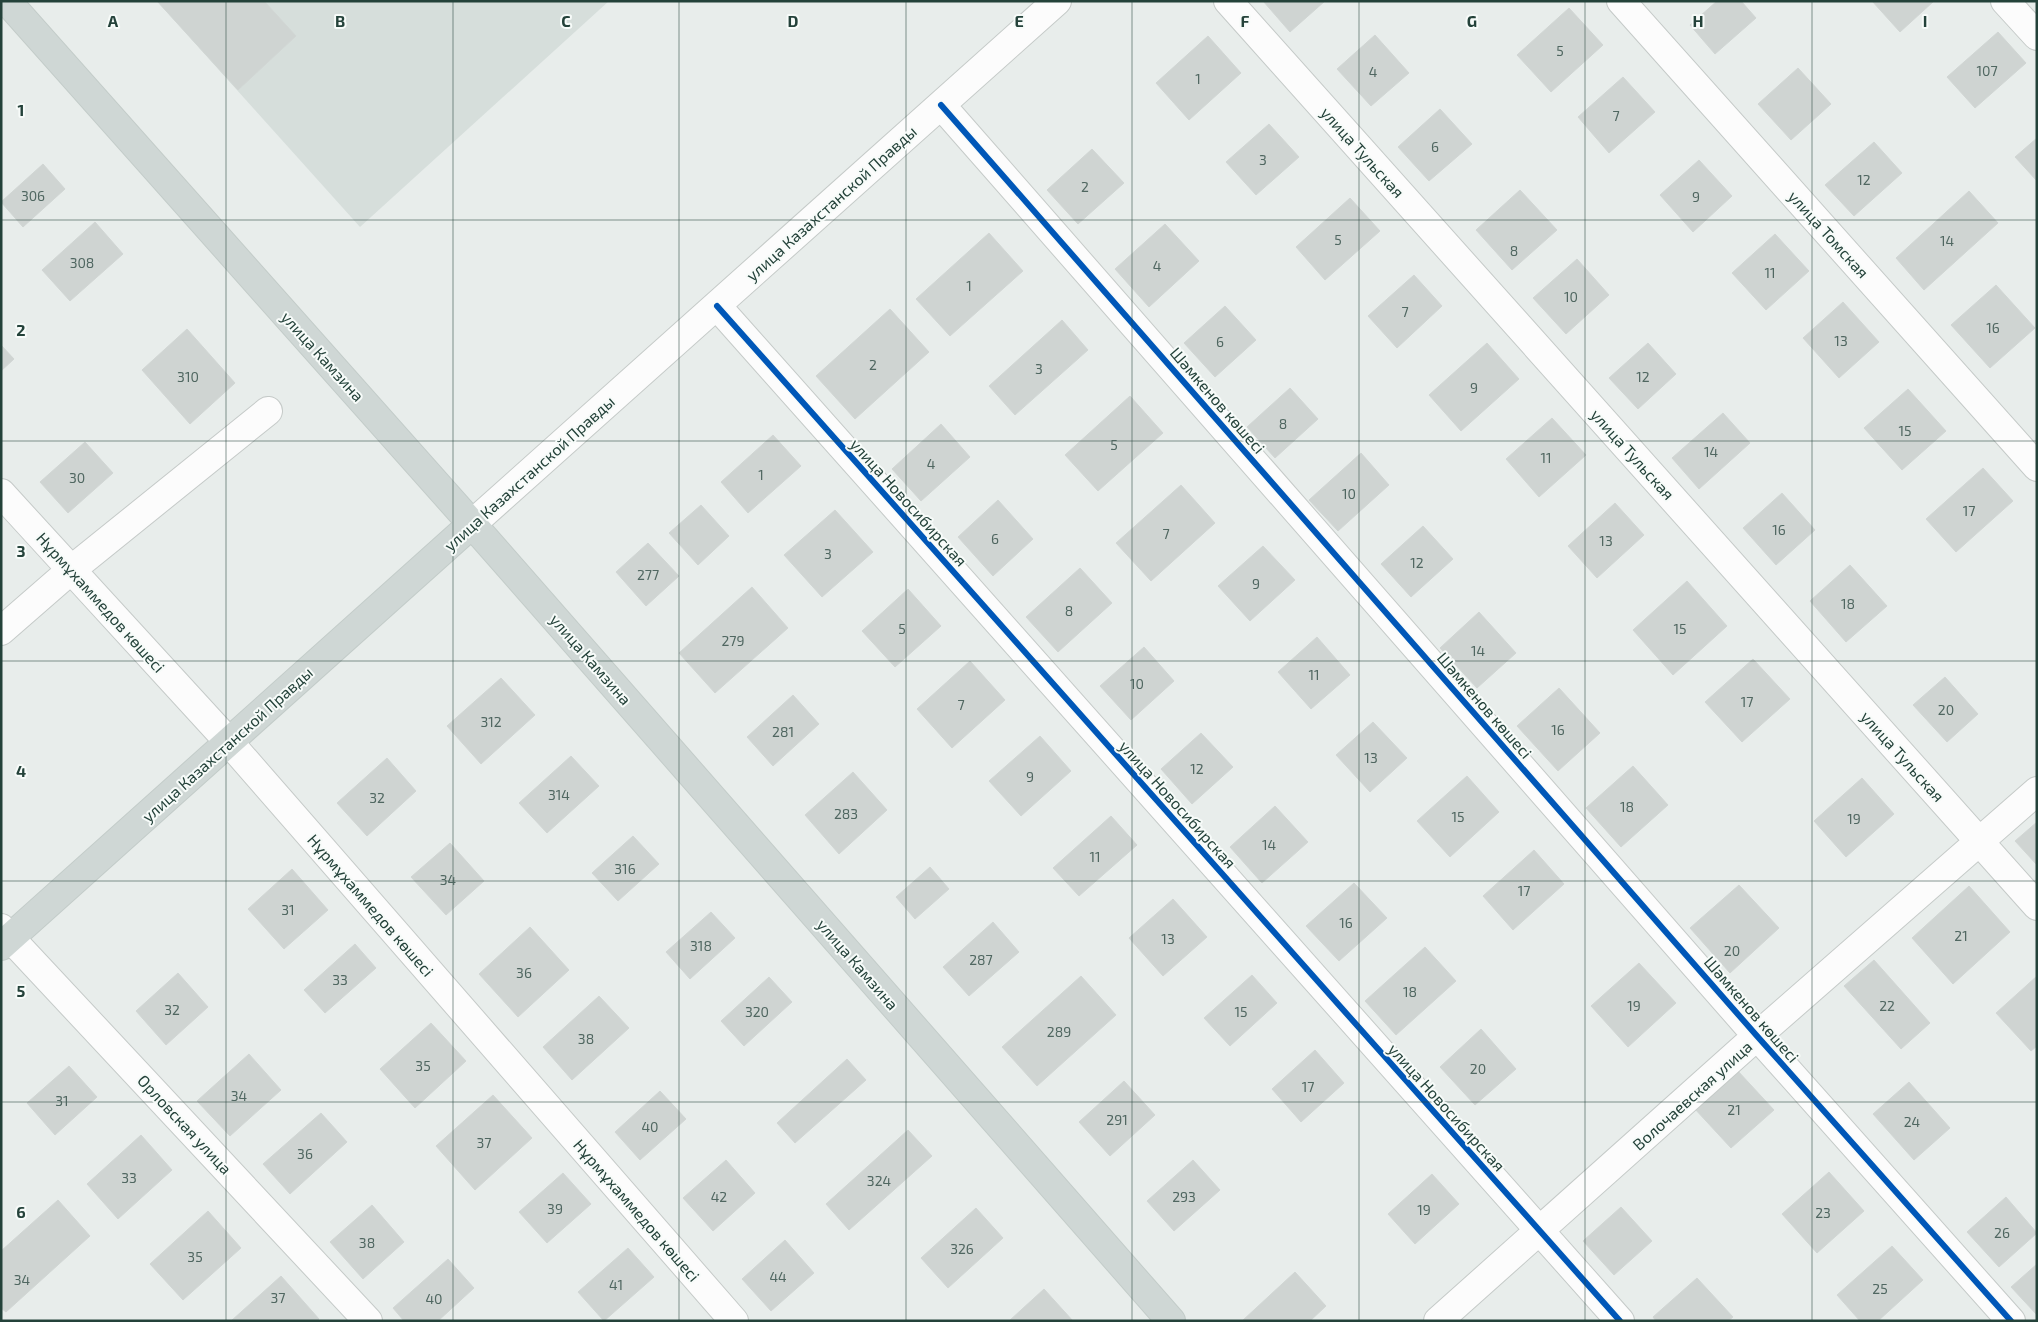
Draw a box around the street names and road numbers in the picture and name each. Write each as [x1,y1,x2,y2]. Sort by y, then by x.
street label: улица Тульская [1317,103,1409,202]
street label: улица Казахстанской Правды [742,121,921,285]
street label: улица Томская [1784,186,1873,282]
street label: улица Камзина [277,307,368,405]
street label: Шәмкенов көшесі [1167,343,1269,457]
street label: улица Казахстанской Правды [440,391,619,555]
street label: улица Тульская [1587,405,1679,504]
street label: улица Новосибирская [846,434,971,570]
street label: Нұрмұхаммедов көшесі [33,528,169,676]
street label: улица Камзина [546,610,636,709]
street label: Шәмкенов көшесі [1434,648,1536,762]
street label: улица Казахстанской Правды [138,662,317,826]
street label: улица Тульская [1857,707,1949,806]
street label: улица Новосибирская [1115,736,1240,872]
street label: Нұрмұхаммедов көшесі [304,830,438,980]
street label: улица Камзина [813,915,903,1014]
street label: Шәмкенов көшесі [1701,952,1803,1066]
street label: Волочаевская улица [1628,1036,1756,1154]
street label: улица Новосибирская [1384,1039,1509,1175]
street label: Орловская улица [133,1070,236,1178]
street label: Нұрмұхаммедов көшесі [570,1135,704,1285]

